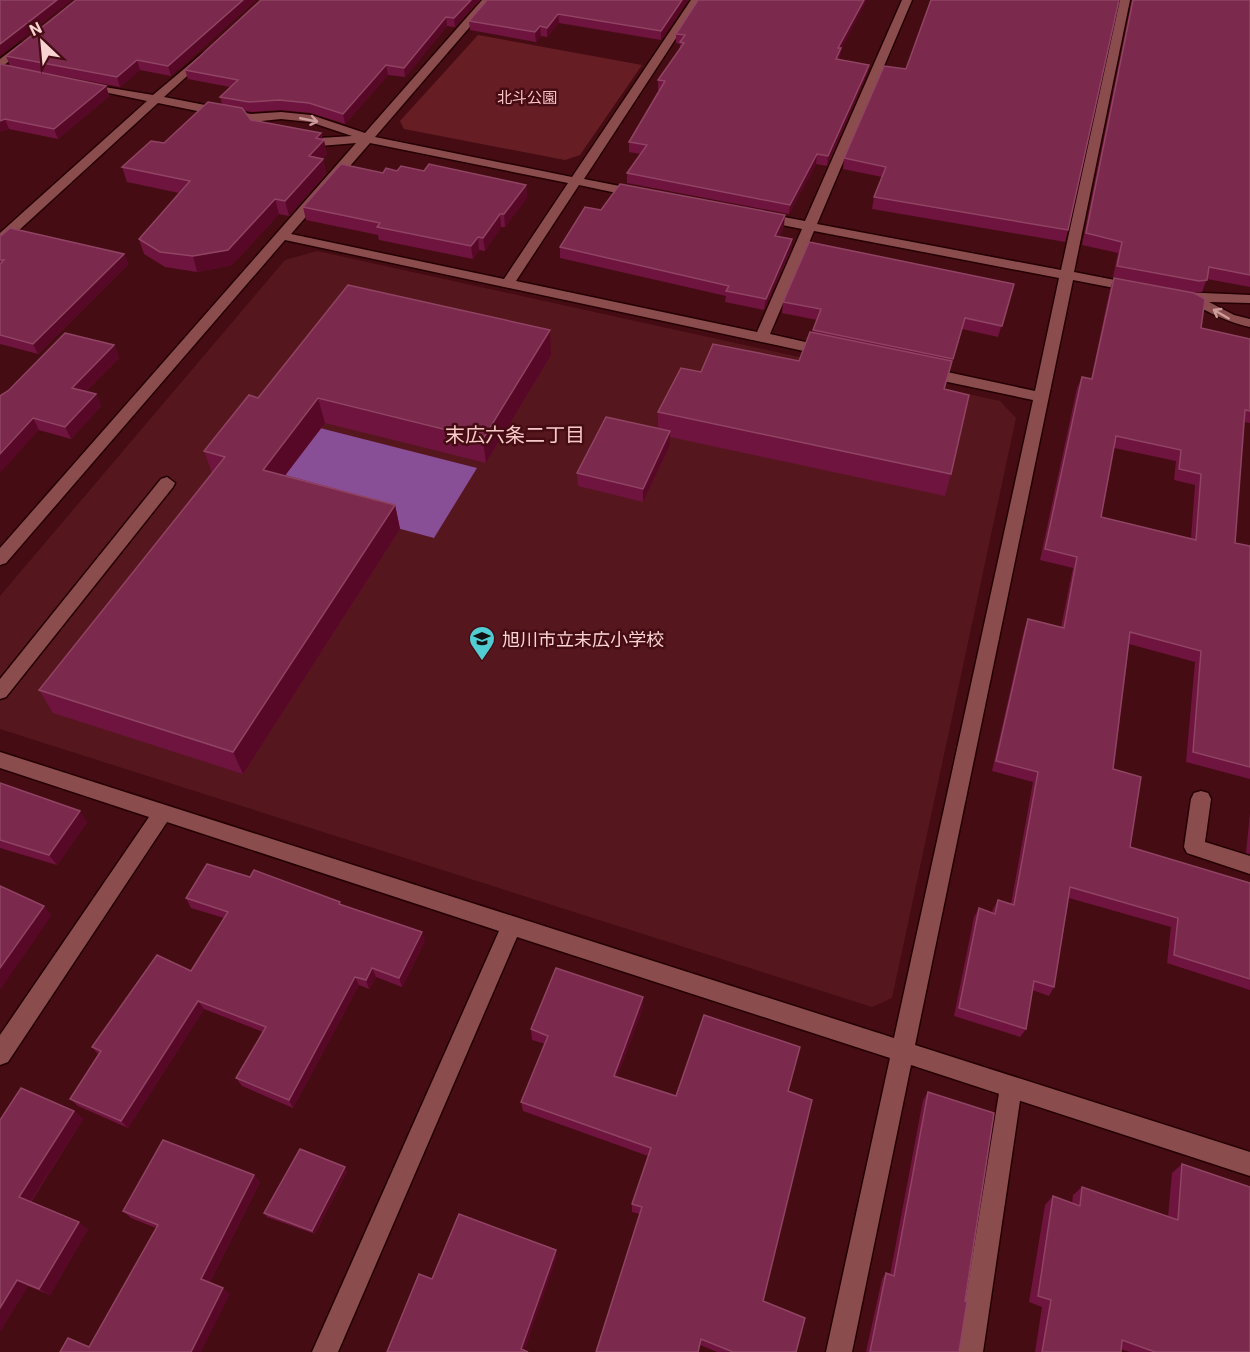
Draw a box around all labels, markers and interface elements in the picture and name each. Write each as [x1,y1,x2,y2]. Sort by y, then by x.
north arrow [12,12,72,72]
text: N [26,18,45,40]
park label: 北斗公園 [497,89,557,107]
one-way arrow [298,115,318,126]
one-way arrow [1213,308,1230,320]
district label: 末広六条二丁目 [445,423,585,447]
school or university icon: 旭川市立末広小学校 [467,624,497,662]
place label: 旭川市立末広小学校 [502,629,664,650]

